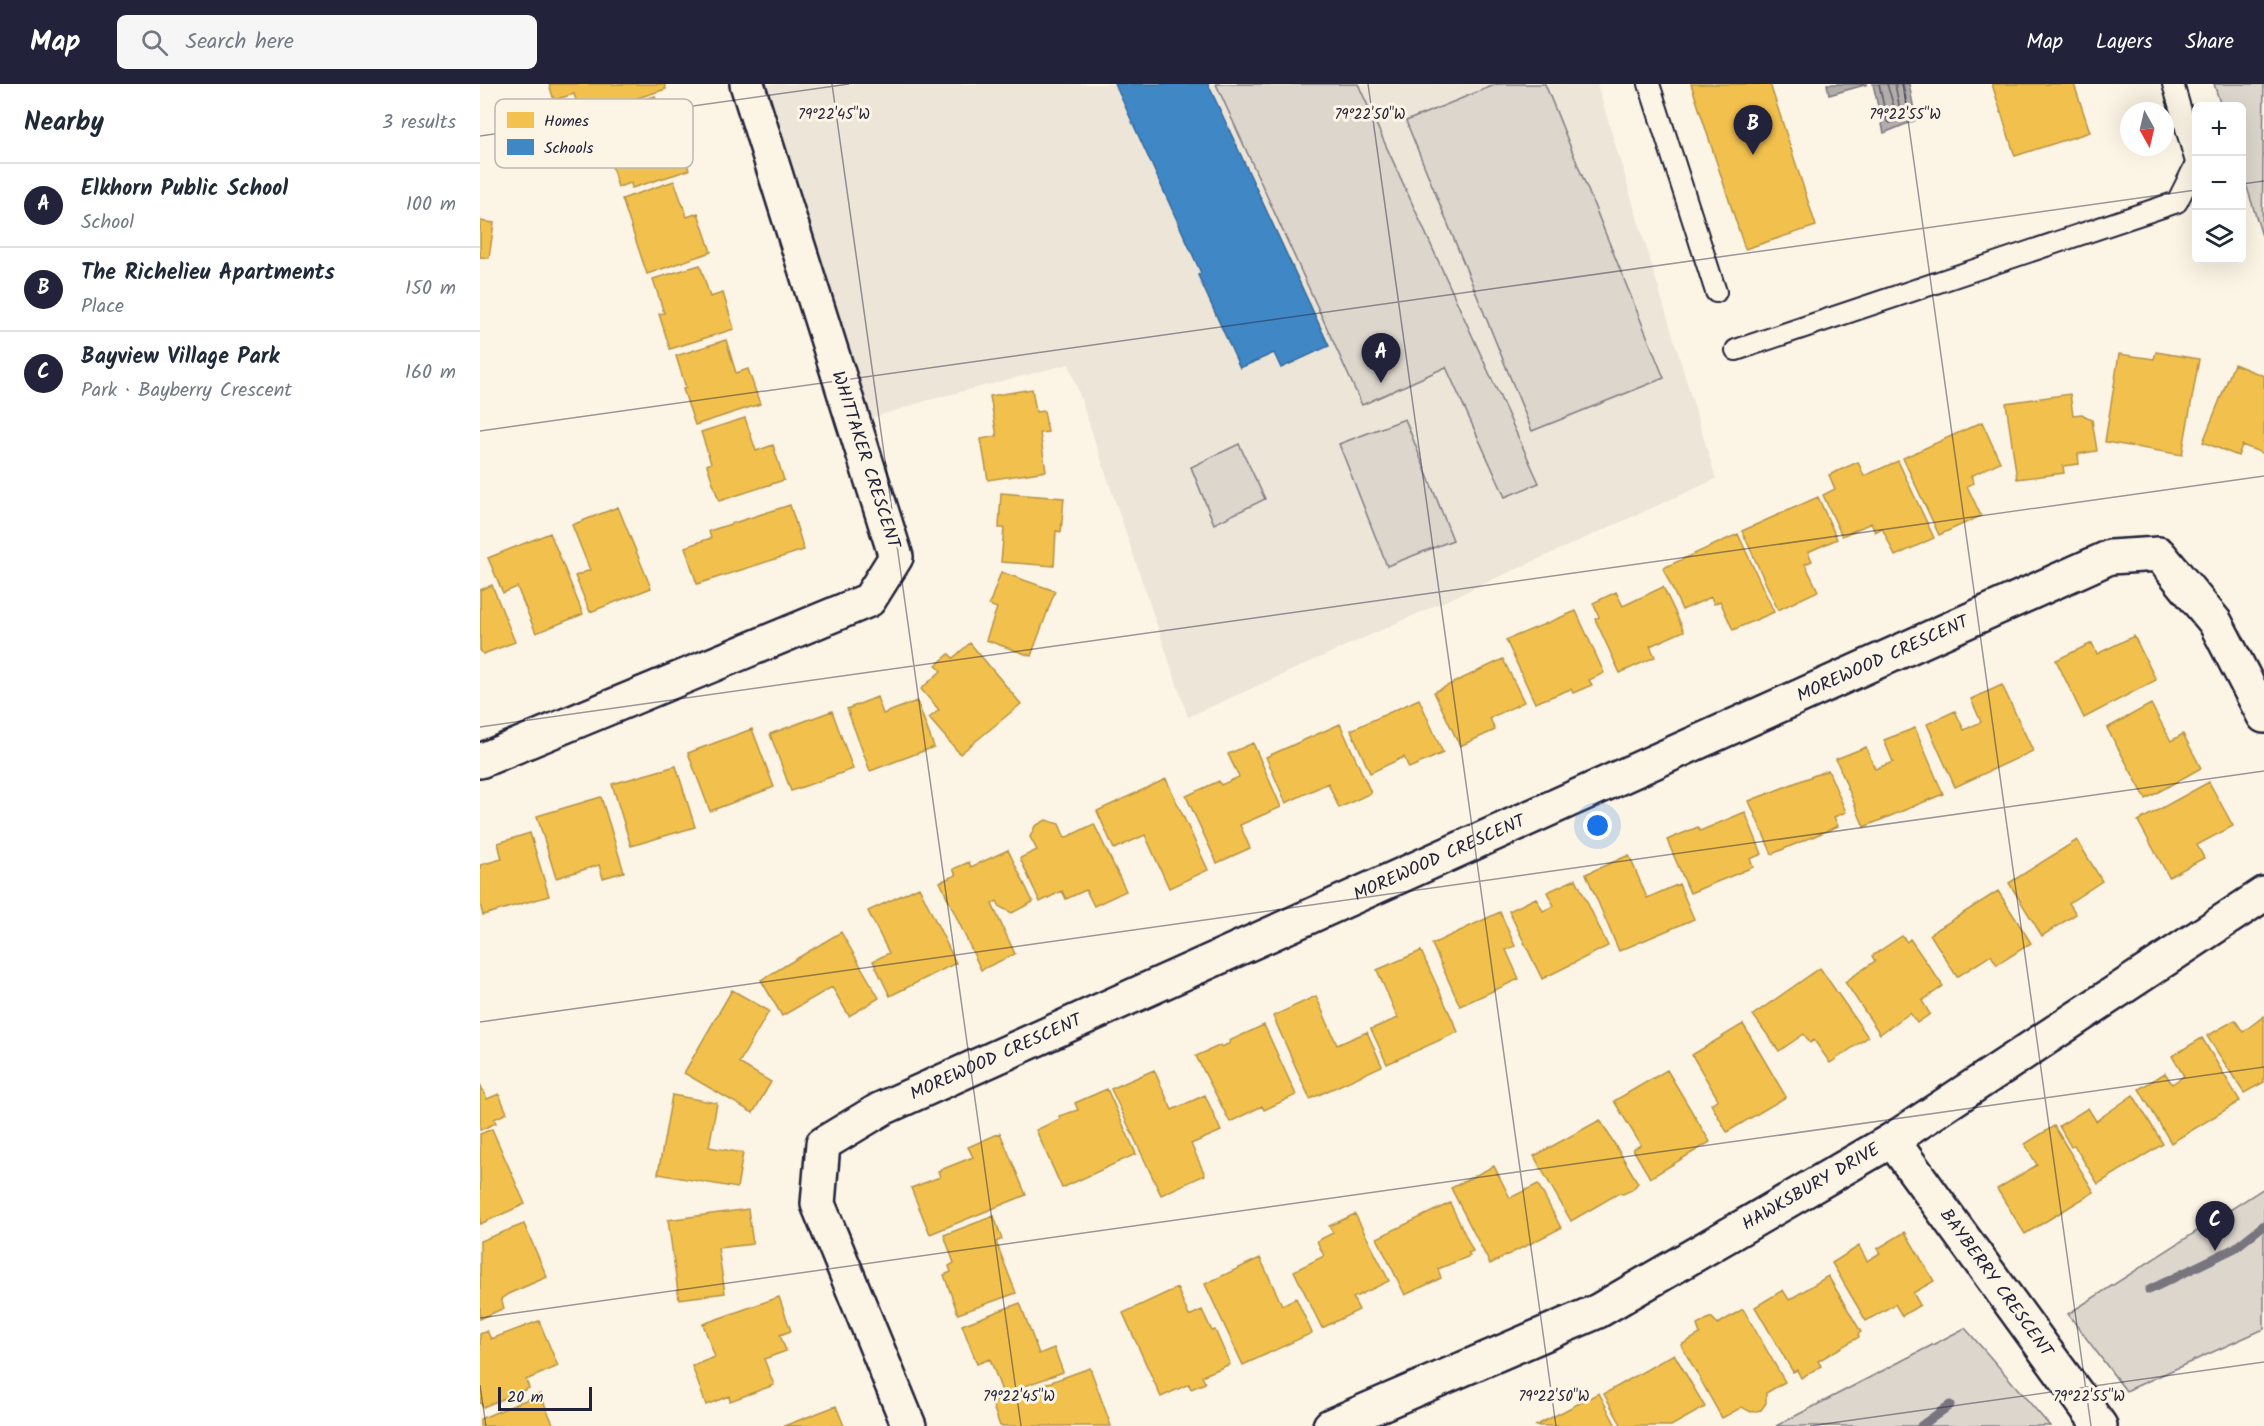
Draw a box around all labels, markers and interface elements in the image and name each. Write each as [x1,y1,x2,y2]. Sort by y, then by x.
search box [117,15,537,69]
text: Map [30,20,81,65]
text: Search here [186,25,294,60]
icon: search [138,26,171,59]
text: Map [2026,26,2063,59]
text: Layers [2096,26,2152,59]
text: Share [2185,26,2234,59]
legend [495,99,693,168]
text: Nearby [24,102,104,144]
north arrow [2120,102,2174,156]
map controls [2192,102,2246,264]
button: + [2192,102,2246,156]
text: 79°22'45"W [798,103,870,127]
text: 79°22'50"W [1334,103,1406,127]
text: 79°22'55"W [1869,103,1941,127]
pin: B [1734,106,1772,155]
text: 3 results [382,107,456,139]
text: Homes [544,109,589,134]
text: Schools [544,136,594,161]
button: − [2192,156,2246,210]
text: Elkhorn Public School [81,172,288,207]
text: A [37,189,50,221]
text: 100 m [406,189,456,221]
text: School [81,207,134,239]
button: layers [2192,210,2246,264]
text: The Richelieu Apartments [81,256,335,291]
text: B [37,273,50,305]
text: 150 m [405,273,456,305]
text: Place [81,291,124,323]
pin: A [1362,334,1400,383]
text: Bayview Village Park [81,340,279,375]
text: C [37,357,50,389]
text: 160 m [405,357,456,389]
street label: WHITTAKER CRESCENT [823,367,908,554]
text: Park · Bayberry Crescent [81,375,292,407]
street label: MOREWOOD CRESCENT [1792,607,1975,710]
street label: MOREWOOD CRESCENT [1349,806,1531,910]
your location [1583,811,1612,840]
street label: MOREWOOD CRESCENT [905,1005,1088,1109]
street label: HAWKSBURY DRIVE [1736,1135,1886,1239]
pin: C [2196,1202,2234,1251]
street label: BAYBERRY CRESCENT [1932,1203,2061,1365]
scale bar [498,1384,592,1412]
text: 20 m [507,1385,543,1410]
text: 79°22'45"W [983,1385,1055,1409]
text: 79°22'50"W [1518,1385,1590,1409]
text: 79°22'55"W [2053,1385,2125,1409]

